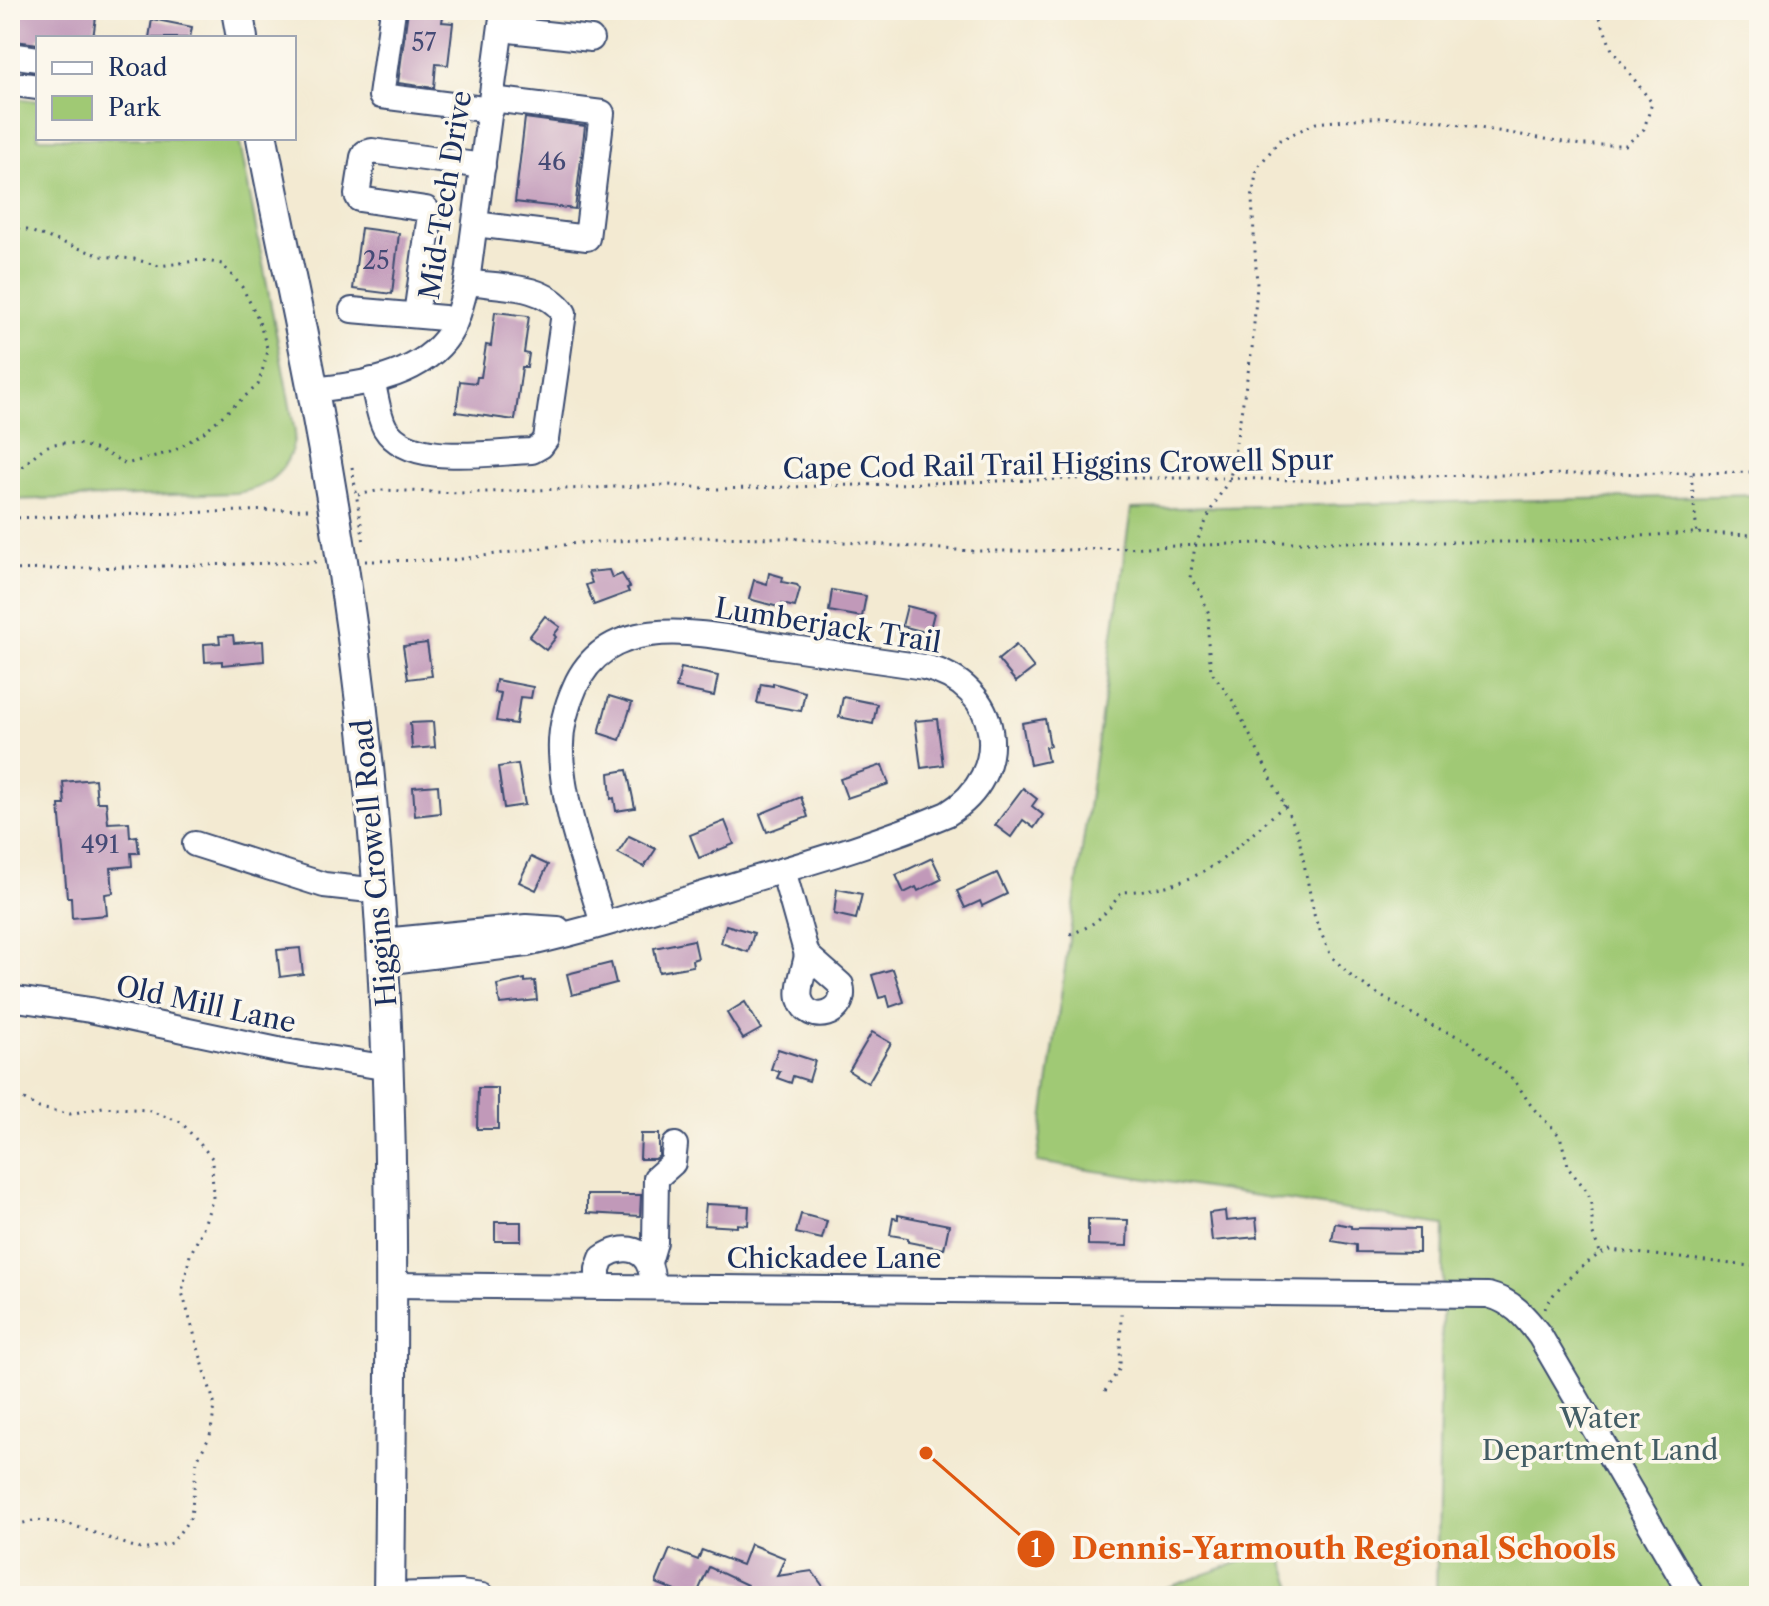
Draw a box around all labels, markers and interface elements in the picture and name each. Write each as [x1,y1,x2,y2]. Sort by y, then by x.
house number: 57 [412,28,437,57]
legend [36,36,296,140]
text: Road [108,53,168,82]
street label: Mid-Tech Drive [412,88,478,302]
text: Park [108,93,161,122]
house number: 46 [538,147,566,176]
house number: 25 [363,246,389,275]
street label: Cape Cod Rail Trail Higgins Crowell Spur [782,442,1334,486]
street label: Lumberjack Trail [713,590,943,660]
street label: Higgins Crowell Road [344,718,404,1008]
house number: 491 [81,830,119,859]
street label: Old Mill Lane [113,968,299,1040]
street label: Chickadee Lane [727,1241,941,1275]
park label: Water Department Land [1482,1401,1718,1467]
callout: Dennis-Yarmouth Regional Schools [1016,1522,1632,1576]
text: Dennis-Yarmouth Regional Schools [1072,1530,1616,1567]
text: 1 [1031,1534,1042,1563]

